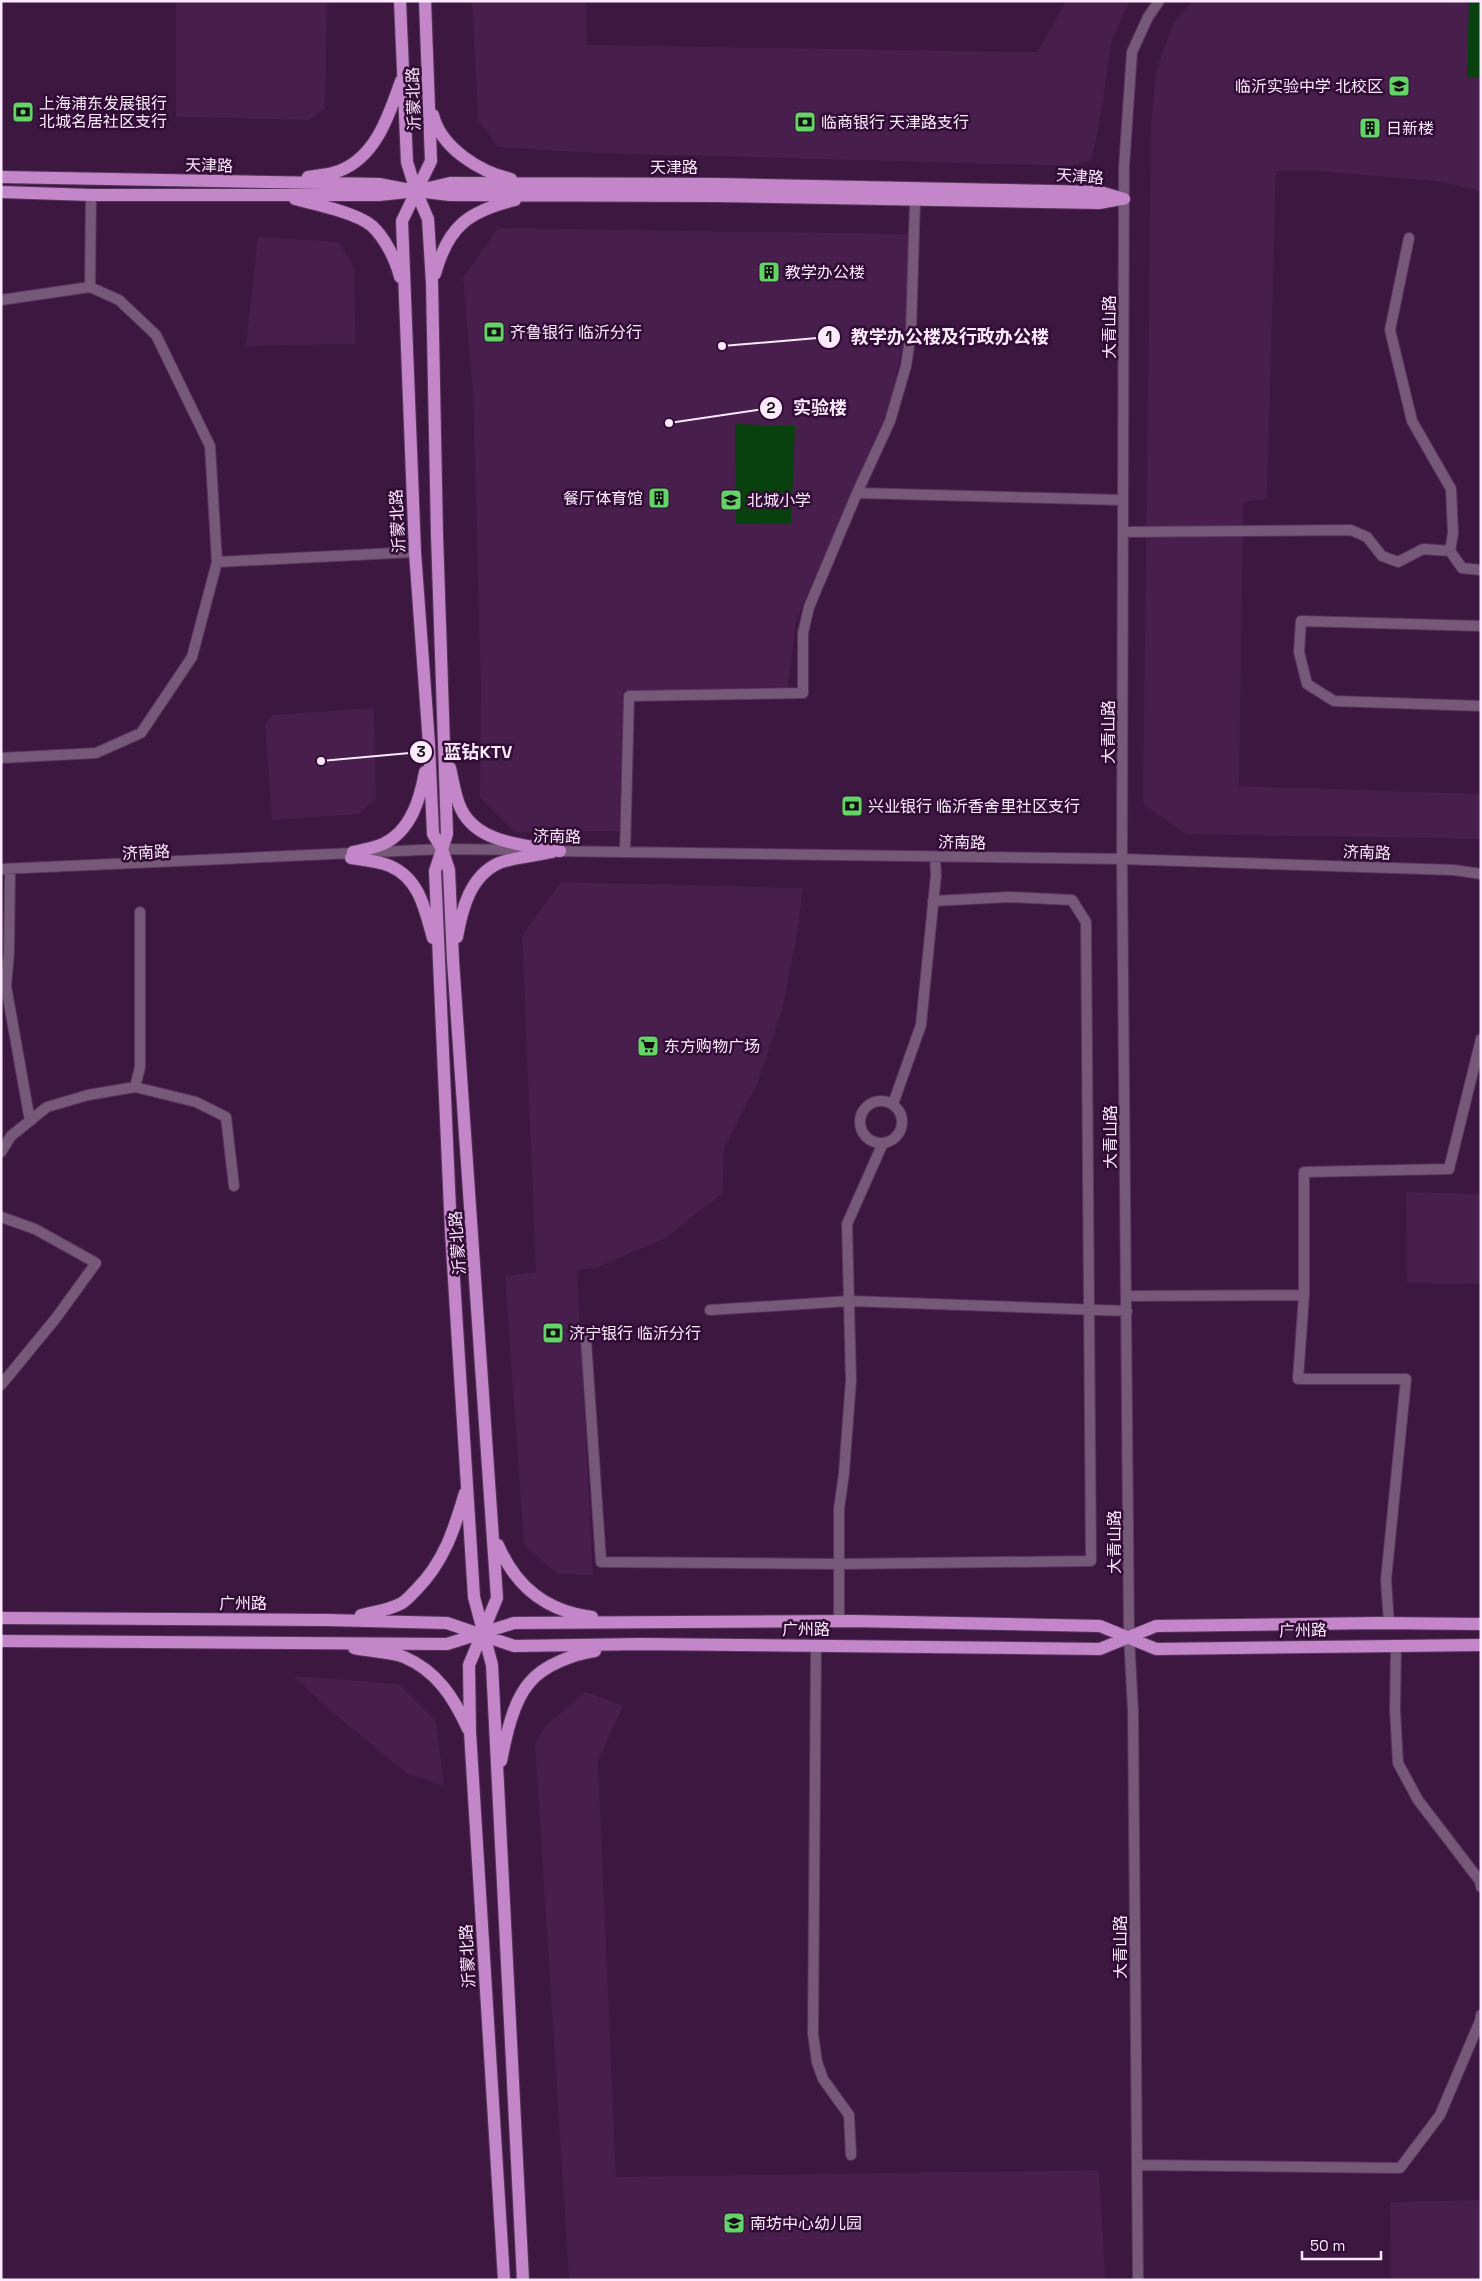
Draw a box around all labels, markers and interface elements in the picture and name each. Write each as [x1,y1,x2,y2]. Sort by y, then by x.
street label: 沂蒙北路 [402,67,425,131]
school or university icon: 临沂实验中学 北校区 [1387,74,1411,98]
place label: 临沂实验中学 北校区 [1235,76,1383,97]
place label: 上海浦东发展银行 北城名居社区支行 [39,93,167,132]
bank icon: 上海浦东发展银行 北城名居社区支行 [11,100,35,124]
bank icon: 临商银行 天津路支行 [793,110,817,134]
place label: 临商银行 天津路支行 [821,112,969,133]
building icon: 日新楼 [1358,116,1382,140]
place label: 日新楼 [1386,118,1434,139]
street label: 天津路 [185,155,233,176]
street label: 天津路 [650,157,698,178]
street label: 天津路 [1055,164,1105,189]
building icon: 教学办公楼 [757,260,781,284]
place label: 教学办公楼 [785,262,865,283]
street label: 大青山路 [1099,295,1120,359]
bank icon: 齐鲁银行 临沂分行 [482,320,506,344]
callout: 教学办公楼及行政办公楼 [816,321,1059,354]
place label: 齐鲁银行 临沂分行 [510,322,642,343]
text: 教学办公楼及行政办公楼 [851,325,1049,348]
text: 1 [826,327,832,346]
callout: 实验楼 [758,391,857,424]
text: 实验楼 [793,396,847,419]
text: 2 [767,398,776,417]
building icon: 餐厅体育馆 [647,486,671,510]
street label: 沂蒙北路 [385,488,410,553]
place label: 餐厅体育馆 [563,488,643,509]
school or university icon: 北城小学 [719,488,743,512]
place label: 北城小学 [747,490,811,511]
street label: 大青山路 [1098,700,1119,764]
callout: 蓝钻KTV [408,735,522,768]
text: 蓝钻KTV [444,740,512,763]
text: 3 [416,742,426,761]
bank icon: 兴业银行 临沂香舍里社区支行 [840,794,864,818]
place label: 兴业银行 临沂香舍里社区支行 [868,796,1080,817]
street label: 济南路 [533,826,581,847]
street label: 济南路 [938,832,986,853]
street label: 济南路 [122,841,171,864]
street label: 济南路 [1343,841,1391,864]
supermarket icon: 东方购物广场 [636,1034,660,1058]
place label: 东方购物广场 [664,1036,760,1057]
street label: 大青山路 [1100,1105,1121,1169]
street label: 沂蒙北路 [445,1210,470,1276]
bank icon: 济宁银行 临沂分行 [541,1321,565,1345]
place label: 济宁银行 临沂分行 [569,1323,701,1344]
street label: 大青山路 [1104,1510,1125,1574]
street label: 广州路 [219,1593,267,1614]
street label: 广州路 [782,1619,830,1640]
street label: 广州路 [1279,1620,1327,1641]
street label: 大青山路 [1110,1915,1131,1979]
street label: 沂蒙北路 [455,1923,480,1988]
school or university icon: 南坊中心幼儿园 [722,2211,746,2235]
place label: 南坊中心幼儿园 [750,2213,862,2234]
scale bar [1302,2228,1381,2260]
text: 50 m [1310,2236,1345,2255]

